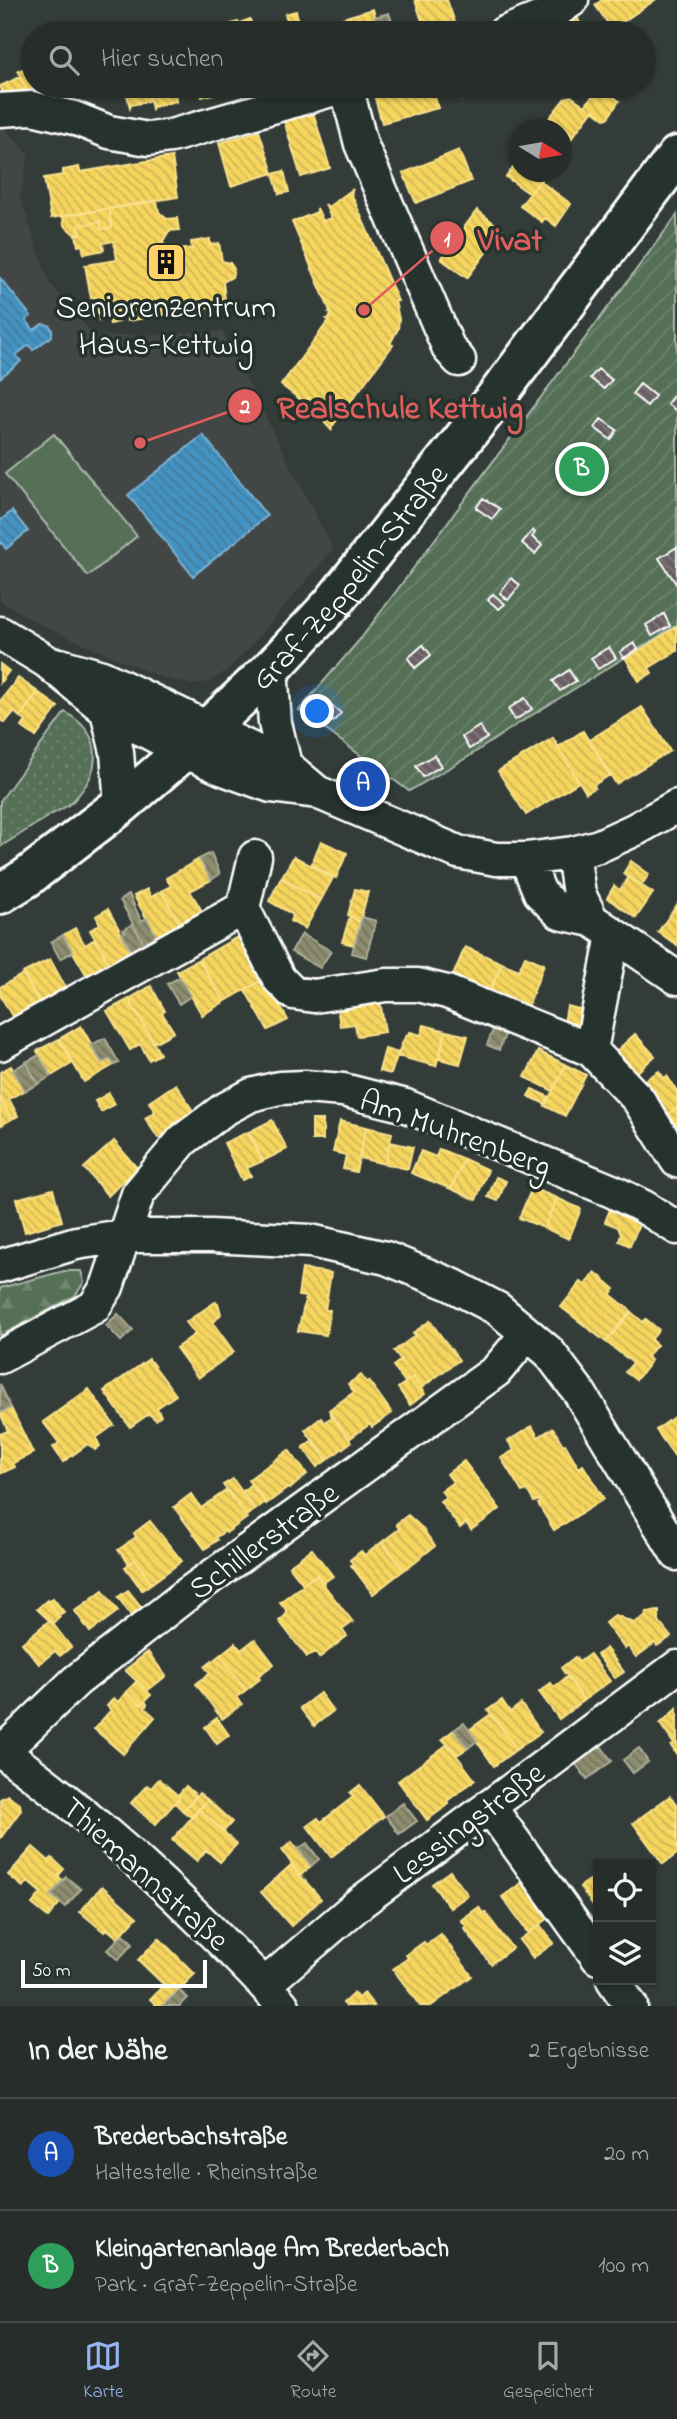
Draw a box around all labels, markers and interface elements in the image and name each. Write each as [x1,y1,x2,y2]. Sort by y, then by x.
search box [21,21,656,98]
icon: search [45,41,83,79]
text: Hier suchen [101,41,223,79]
north arrow [509,119,572,182]
callout: Vivat [429,211,557,265]
text: Vivat [477,218,543,266]
text: 1 [444,226,451,256]
building icon: Seniorenzentrum Haus-Kettwig [145,241,187,283]
place label: Seniorenzentrum Haus-Kettwig [56,286,276,370]
callout: Realschule Kettwig [228,379,537,433]
text: Realschule Kettwig [277,386,523,435]
text: 2 [239,393,251,423]
pin: B [559,443,605,495]
street label: Graf-Zeppelin-Straße [242,455,462,703]
your location [300,694,334,728]
pin: A [340,758,386,810]
street label: Am Muhrenberg [352,1079,557,1192]
street label: Schillerstraße [180,1472,351,1614]
street label: Lessingstraße [384,1751,557,1898]
street label: Thiemannstraße [49,1787,239,1965]
map controls [593,1859,656,1985]
button: locate [593,1859,656,1922]
button: layers [593,1922,656,1985]
scale bar [21,1957,206,1989]
text: 50 m [32,1958,71,1985]
text: In der Nähe [28,2030,168,2074]
text: 2 Ergebnisse [529,2035,649,2068]
text: Brederbachstraße [95,2119,288,2157]
text: A [44,2138,58,2171]
text: 20 m [604,2138,649,2171]
text: Haltestelle · Rheinstraße [95,2157,318,2190]
text: Kleingartenanlage Am Brederbach [95,2231,449,2269]
text: B [43,2250,59,2283]
text: 100 m [598,2250,649,2283]
text: Park · Graf-Zeppelin-Straße [95,2269,357,2302]
tab: Karte [83,2337,124,2406]
tab: Route [290,2337,336,2406]
tab: Gespeichert [503,2337,594,2406]

